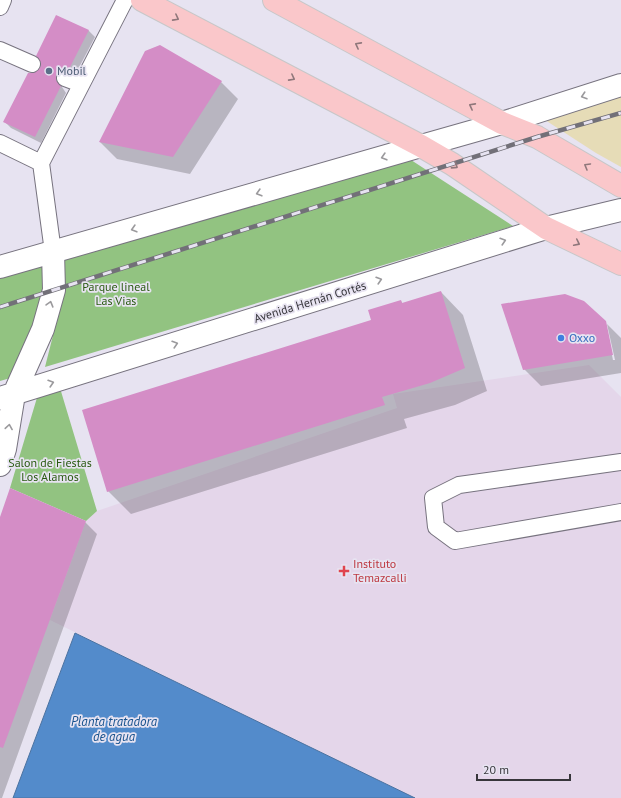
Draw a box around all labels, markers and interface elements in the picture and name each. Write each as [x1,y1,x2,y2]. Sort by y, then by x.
one-way arrow [172,13,180,21]
one-way arrow [354,42,362,49]
place label: Mobil [57,63,87,78]
marker: Mobil [44,66,54,76]
one-way arrow [287,73,295,81]
one-way arrow [581,92,588,100]
one-way arrow [469,104,476,111]
one-way arrow [381,152,388,161]
one-way arrow [451,162,458,169]
one-way arrow [584,164,591,171]
one-way arrow [256,188,263,197]
one-way arrow [131,224,137,232]
one-way arrow [499,238,506,246]
one-way arrow [573,238,580,246]
one-way arrow [375,276,382,285]
street label: Avenida Hernán Cortés [252,277,368,326]
park label: Parque lineal Las Vias [82,279,150,308]
one-way arrow [45,301,54,308]
place label: Oxxo [569,330,595,345]
marker: Oxxo [556,333,566,343]
one-way arrow [171,340,178,349]
one-way arrow [47,379,54,388]
one-way arrow [4,424,13,430]
park label: Salon de Fiestas Los Alamos [8,455,92,484]
place label: Instituto Temazcalli [353,556,407,585]
marker: Instituto Temazcalli [338,565,350,577]
water label: Planta tratadora de agua [71,713,158,745]
scale bar [477,756,570,782]
text: 20 m [483,762,509,777]

